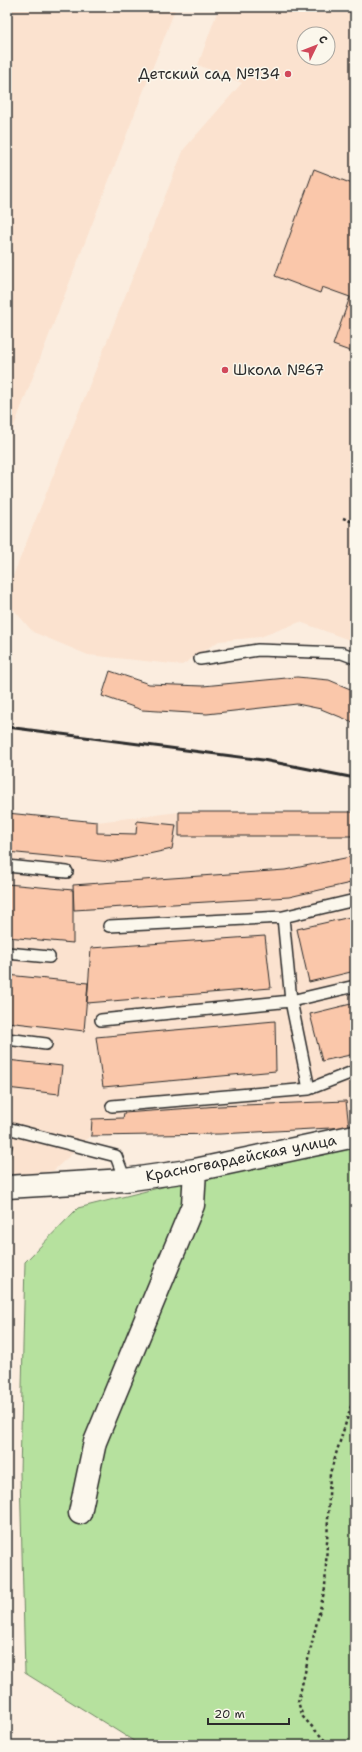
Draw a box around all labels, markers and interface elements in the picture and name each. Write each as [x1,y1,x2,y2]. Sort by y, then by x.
north arrow [296,26,336,66]
text: С [315,32,331,47]
place label: Детский сад №134 [138,64,280,84]
marker: Детский сад №134 [283,69,293,79]
place label: Школа №67 [233,360,324,380]
marker: Школа №67 [220,365,230,375]
street label: Красногвардейская улица [144,1130,339,1186]
scale bar [208,1700,289,1726]
text: 20 m [214,1706,245,1722]

